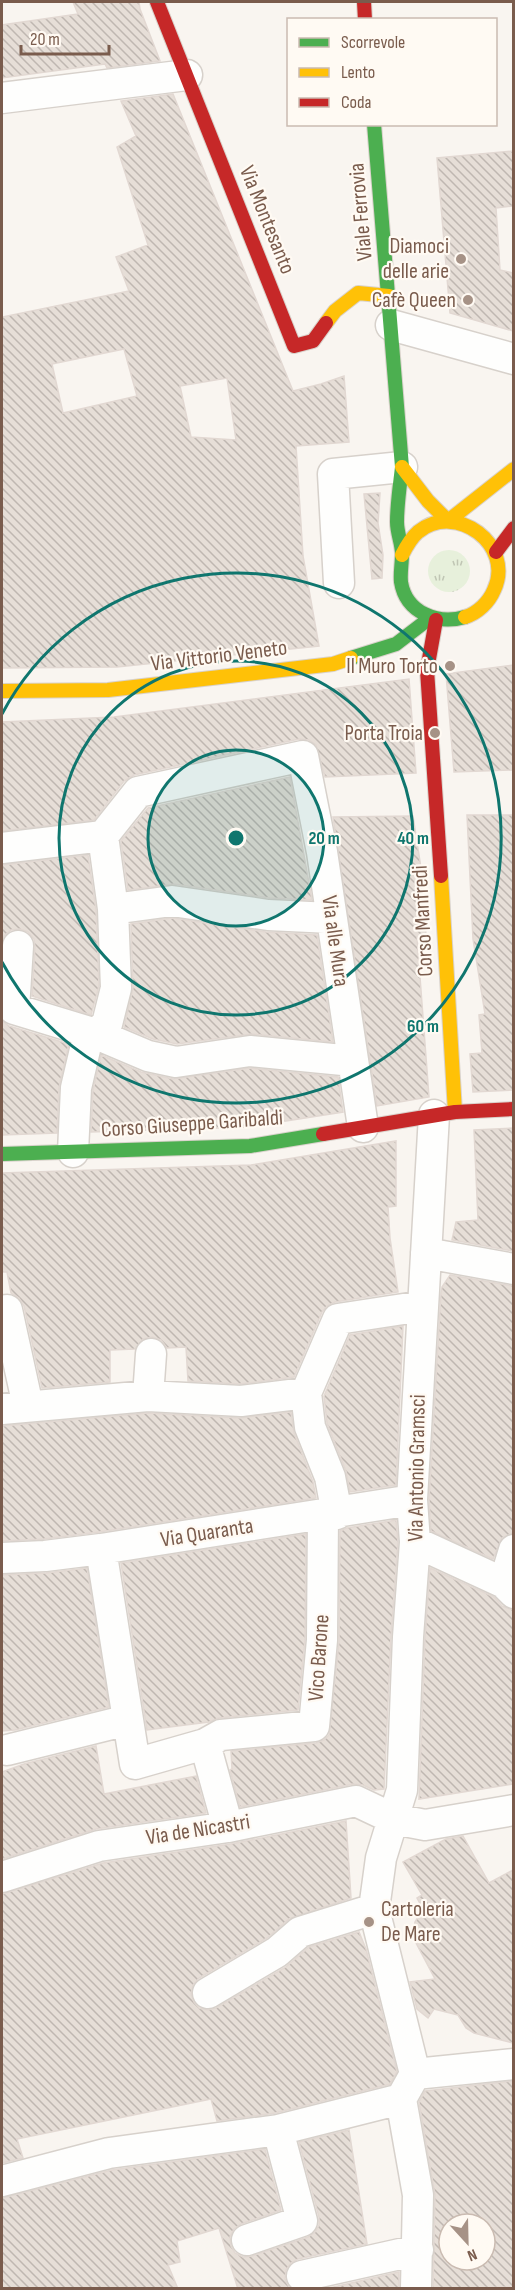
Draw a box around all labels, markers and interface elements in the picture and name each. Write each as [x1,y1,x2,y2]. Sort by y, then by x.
scale bar [21,18,110,56]
legend [287,18,497,126]
text: 20 m [30,29,60,50]
text: Scorrevole [341,32,405,53]
text: Lento [341,62,375,83]
text: Coda [341,92,372,113]
street label: Via Montesanto [233,162,301,278]
street label: Viale Ferrovia [343,162,379,262]
place label: Diamoci delle arie [383,233,449,285]
marker: Diamoci delle arie [454,252,468,266]
place label: Cafè Queen [372,287,456,314]
marker: Cafè Queen [461,293,475,307]
street label: Via Vittorio Veneto [149,634,289,678]
place label: Il Muro Torto [346,653,438,680]
marker: Il Muro Torto [443,659,457,673]
place label: Porta Troia [344,720,423,747]
marker: Porta Troia [428,726,442,740]
centre of rings [226,828,246,848]
text: 20 m [308,828,340,849]
text: 40 m [397,828,429,849]
street label: Corso Manfredi [407,865,439,977]
street label: Via alle Mura [315,894,355,988]
text: 60 m [407,1016,439,1037]
street label: Corso Giuseppe Garibaldi [100,1104,284,1144]
street label: Via Antonio Gramsci [402,1394,432,1542]
street label: Via Quaranta [159,1512,255,1554]
street label: Vico Barone [302,1614,336,1702]
street label: Via de Nicastri [144,1808,252,1852]
place label: Cartoleria De Mare [381,1896,454,1948]
marker: Cartoleria De Mare [362,1915,376,1929]
north arrow [437,2212,497,2272]
text: N [465,2244,480,2265]

